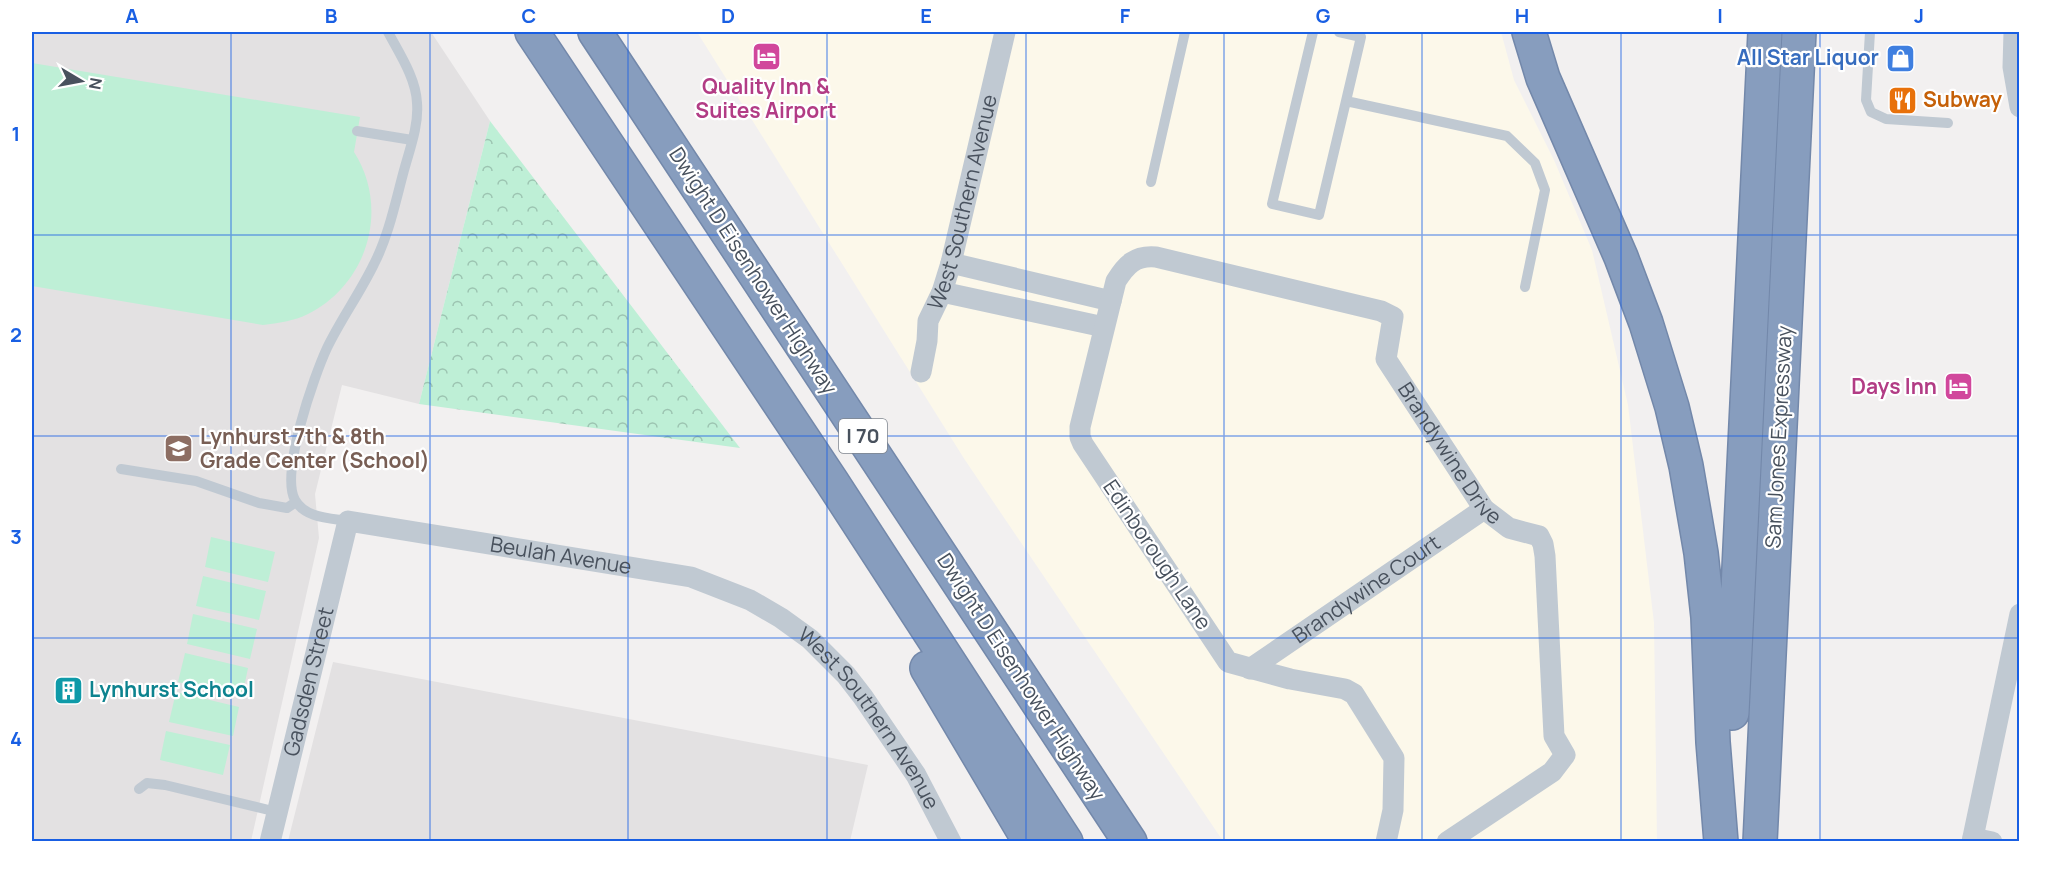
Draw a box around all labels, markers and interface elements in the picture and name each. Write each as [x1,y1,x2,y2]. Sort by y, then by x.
text: A [125,2,139,29]
text: B [325,2,338,29]
text: C [522,2,536,29]
text: D [721,2,735,29]
text: E [920,2,932,29]
text: F [1120,2,1131,29]
text: G [1316,2,1331,29]
text: H [1515,2,1529,29]
text: I [1717,2,1723,29]
text: J [1914,2,1924,29]
hotel icon: Quality Inn & Suites Airport [750,40,782,72]
shop icon: All Star Liquor [1884,42,1916,74]
place label: All Star Liquor [1737,43,1879,71]
north arrow [51,51,111,111]
place label: Quality Inn & Suites Airport [695,72,837,124]
text: N [84,76,108,91]
restaurant icon: Subway [1886,84,1918,116]
place label: Subway [1923,85,2002,113]
street label: West Southern Avenue [920,91,1003,314]
text: 1 [12,120,20,147]
street label: Dwight D Eisenhower Highway [663,142,844,399]
text: 2 [10,321,22,348]
street label: Sam Jones Expressway [1758,325,1798,549]
hotel icon: Days Inn [1942,371,1974,403]
place label: Days Inn [1851,372,1937,400]
street label: Brandywine Drive [1392,377,1508,530]
road number: I 70 [839,419,887,453]
place label: Lynhurst 7th & 8th Grade Center (School) [200,422,430,474]
school or university icon: Lynhurst 7th & 8th Grade Center (School) [163,433,195,465]
street label: Edinborough Lane [1097,474,1218,635]
text: 3 [10,523,22,550]
street label: Brandywine Court [1286,528,1445,649]
street label: Beulah Avenue [488,529,634,580]
street label: Dwight D Eisenhower Highway [931,548,1112,805]
street label: Gadsden Street [276,604,340,759]
street label: West Southern Avenue [793,620,946,814]
building icon: Lynhurst School [52,674,84,706]
place label: Lynhurst School [89,675,254,703]
text: 4 [10,725,22,752]

